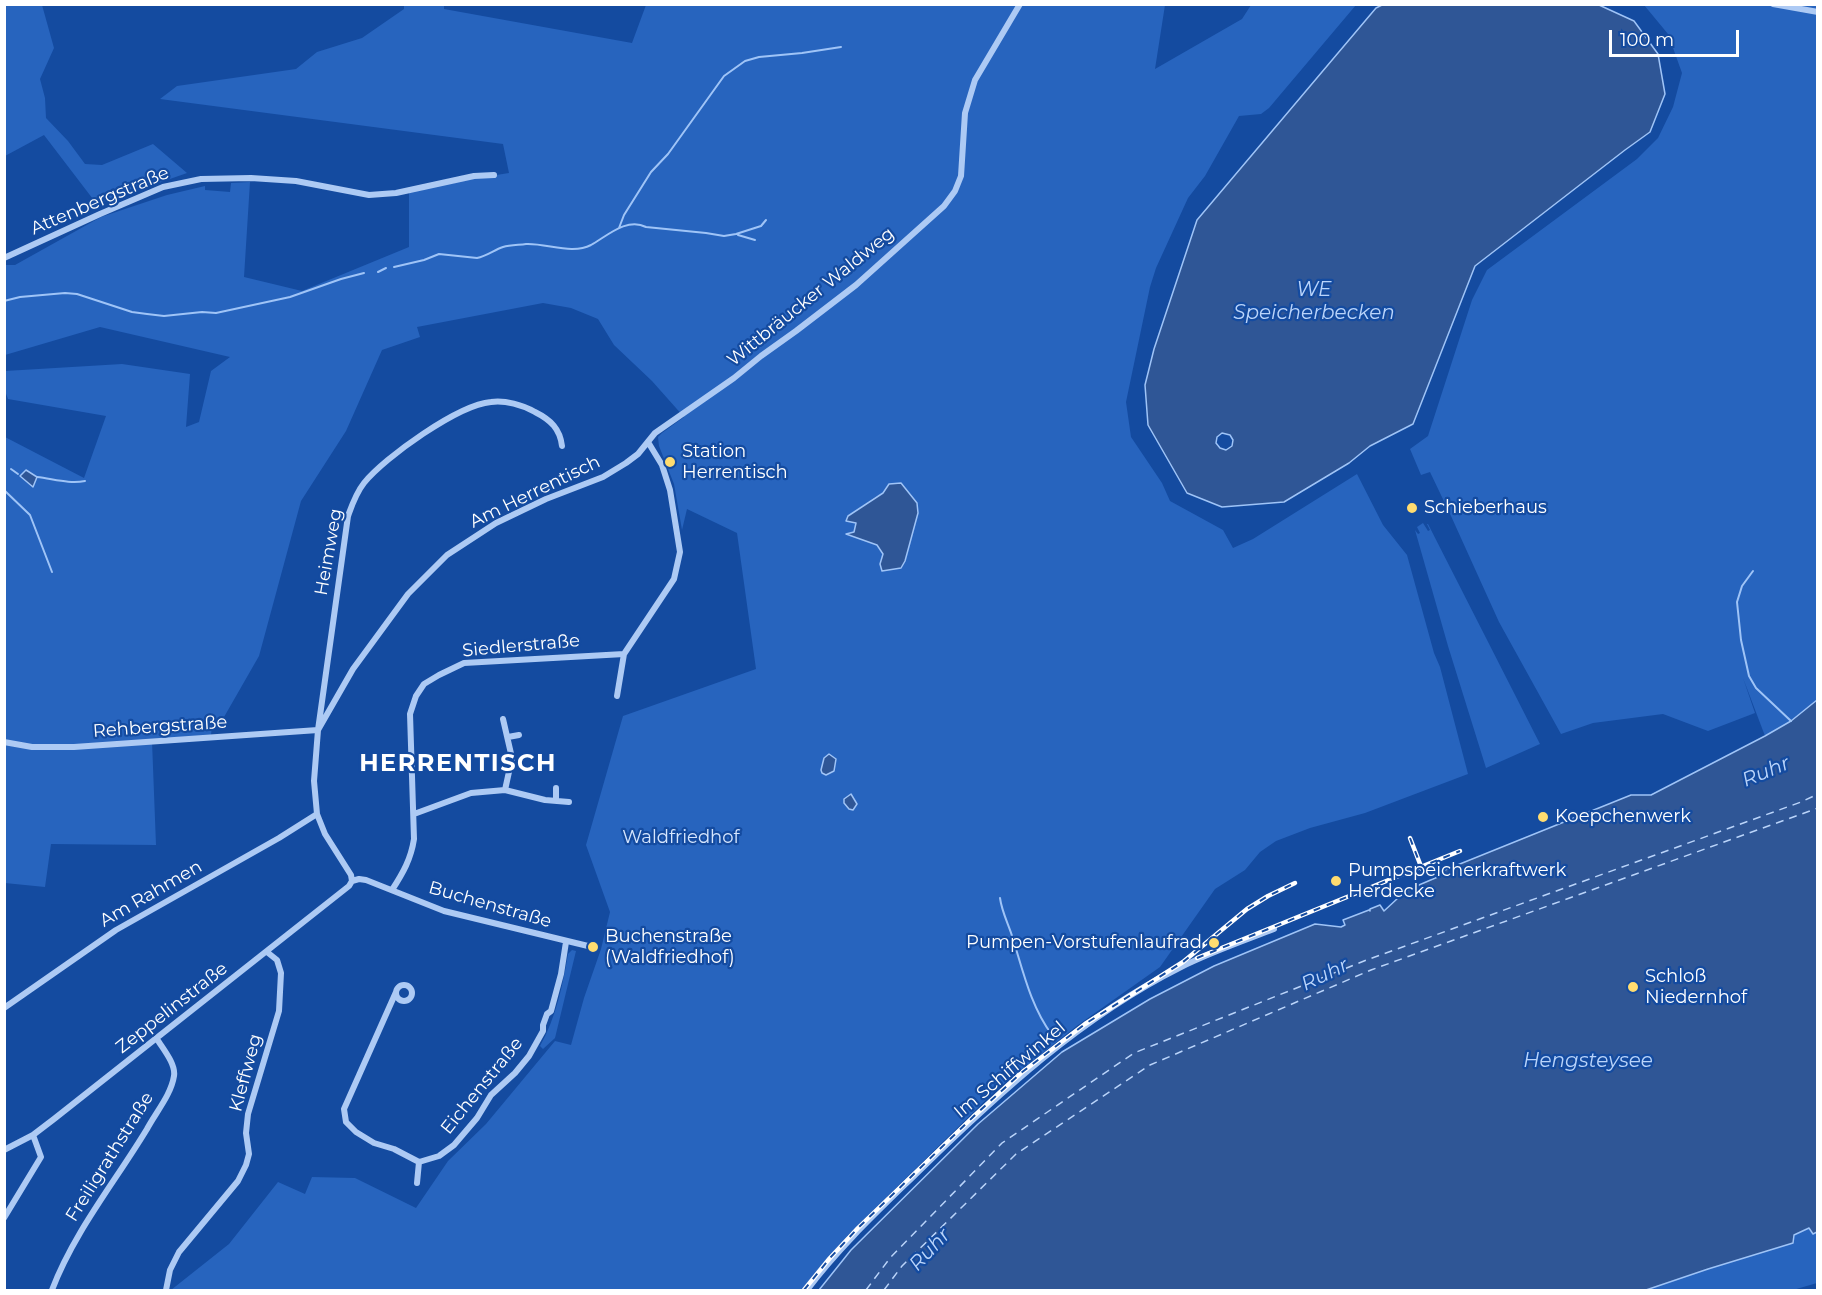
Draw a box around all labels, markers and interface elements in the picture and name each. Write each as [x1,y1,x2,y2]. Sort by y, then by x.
scale bar [1612,18,1742,56]
text: 100 m [1620,29,1674,51]
street label: Attenbergstraße [27,162,173,240]
street label: Wittbräucker Waldweg [723,223,899,371]
water label: WE Speicherbecken [1233,278,1395,325]
place label: Station Herrentisch [682,441,788,484]
street label: Am Herrentisch [466,451,604,533]
marker: Station Herrentisch [663,455,677,469]
place label: Schieberhaus [1424,497,1547,519]
marker: Schieberhaus [1405,501,1419,515]
street label: Heimweg [311,507,347,597]
street label: Siedlerstraße [461,630,581,662]
street label: Rehbergstraße [92,712,228,742]
district label: HERRENTISCH [359,750,557,778]
water label: Ruhr [1739,751,1793,793]
place label: Koepchenwerk [1555,806,1691,828]
marker: Koepchenwerk [1536,810,1550,824]
park label: Waldfriedhof [622,827,740,849]
street label: Am Rahmen [96,856,206,932]
place label: Pumpspeicherkraftwerk Herdecke [1348,860,1566,902]
marker: Pumpspeicherkraftwerk Herdecke [1329,874,1343,888]
street label: Buchenstraße [426,877,554,933]
place label: Buchenstraße (Waldfriedhof) [605,926,735,968]
place label: Pumpen-Vorstufenlaufrad [966,932,1202,954]
marker: Pumpen-Vorstufenlaufrad [1207,936,1221,950]
marker: Buchenstraße (Waldfriedhof) [586,940,600,954]
water label: Ruhr [1298,953,1352,997]
street label: Zeppelinstraße [112,958,232,1058]
place label: Schloß Niedernhof [1645,966,1747,1008]
marker: Schloß Niedernhof [1626,980,1640,994]
street label: Im Schiffwinkel [950,1017,1070,1123]
street label: Kleffweg [225,1032,267,1114]
street label: Eichenstraße [436,1033,528,1139]
water label: Hengsteysee [1523,1049,1653,1073]
street label: Freiligrathstraße [61,1088,159,1226]
water label: Ruhr [904,1224,956,1276]

